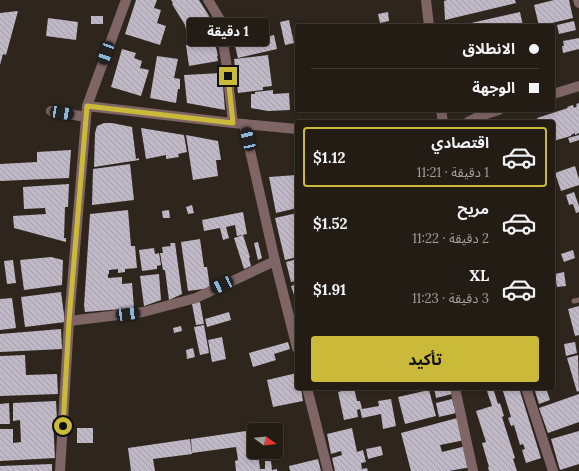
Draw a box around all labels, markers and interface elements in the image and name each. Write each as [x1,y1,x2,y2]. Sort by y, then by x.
callout: 1 دقيقة [187,18,269,46]
text: 1 دقيقة [207,23,249,40]
text: الانطلاق [463,39,515,58]
car [96,40,116,66]
route end [219,67,237,85]
text: الوجهة [472,78,515,97]
car [49,105,75,121]
car [239,126,257,152]
text: اقتصادي [431,133,489,152]
icon: car [501,139,537,175]
text: $1.12 [313,148,346,167]
text: 1 دقيقة · 11:21 [417,164,489,181]
text: مريح [457,199,489,218]
icon: car [501,205,537,241]
text: $1.52 [313,214,348,233]
text: 2 دقيقة · 11:22 [412,230,489,247]
text: XL [469,266,489,285]
icon: car [501,271,537,307]
car [209,274,235,296]
text: $1.91 [313,280,346,299]
text: 3 دقيقة · 11:23 [412,290,489,307]
car [115,307,141,321]
button: تأكيد [311,336,539,382]
route start [54,417,72,435]
north arrow [247,423,283,459]
map controls [247,423,283,459]

